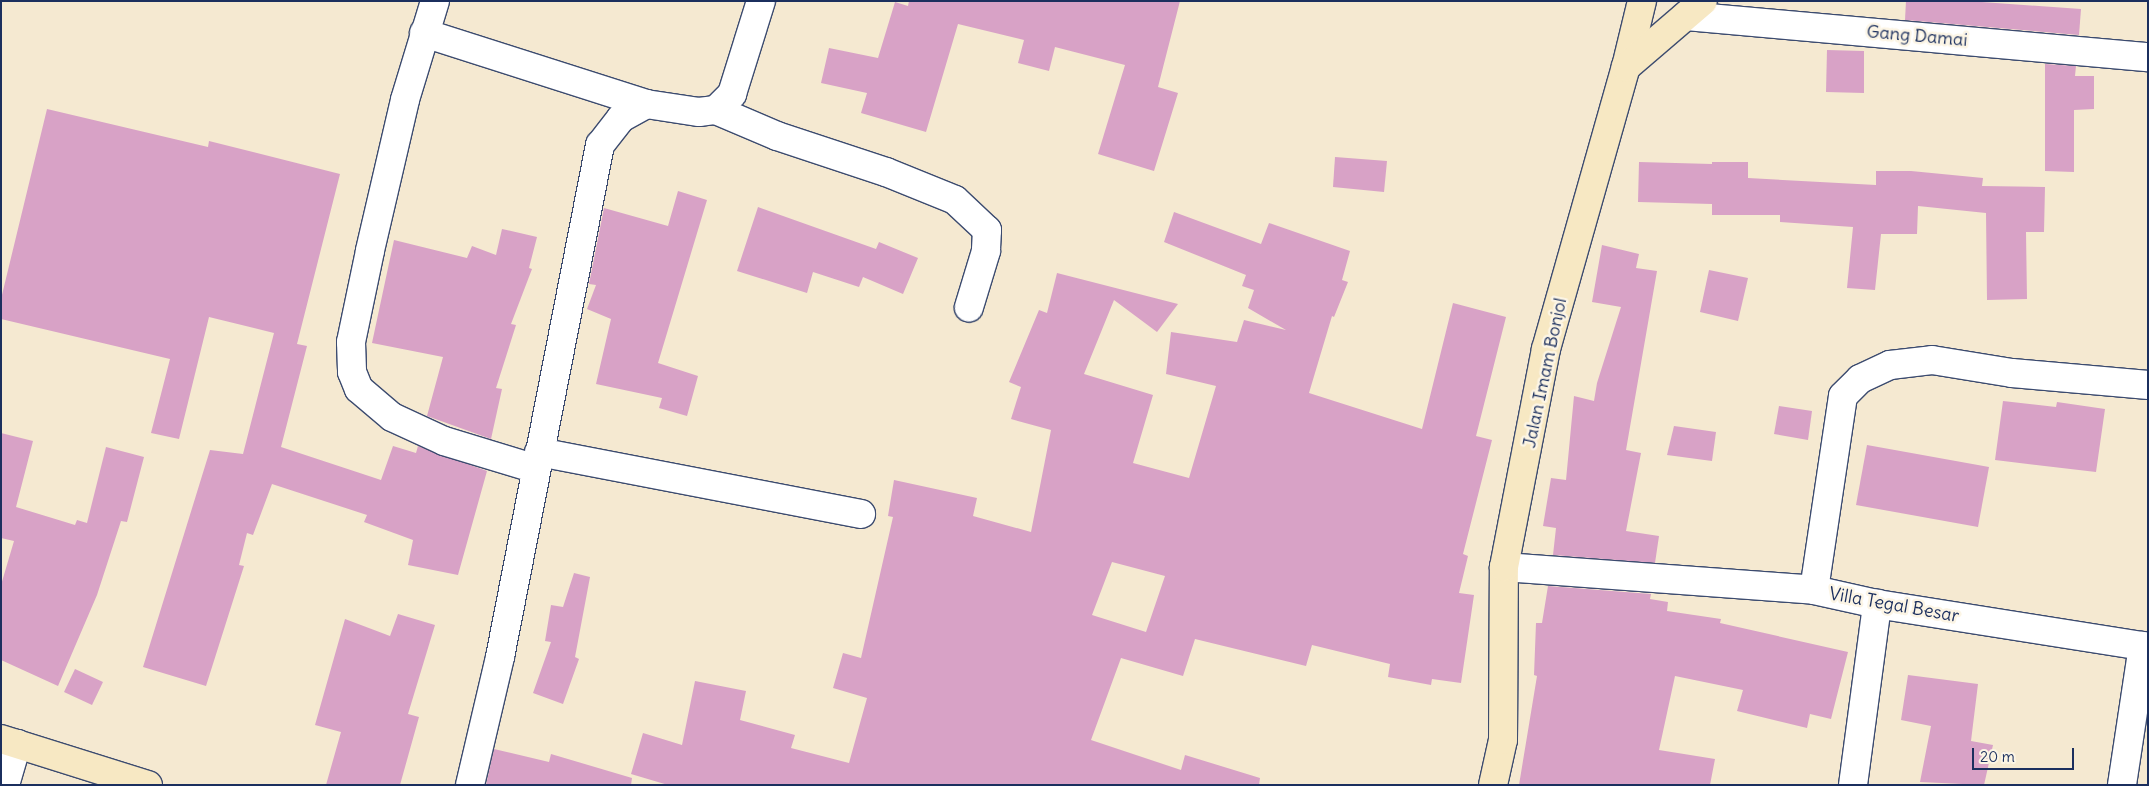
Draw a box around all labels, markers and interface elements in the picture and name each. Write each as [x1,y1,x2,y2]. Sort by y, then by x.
street label: Gang Damai [1866,21,1968,51]
street label: Jalan Imam Bonjol [1519,296,1571,450]
street label: Villa Tegal Besar [1827,583,1961,627]
scale bar [1974,738,2076,770]
text: 20 m [1980,747,2015,766]

